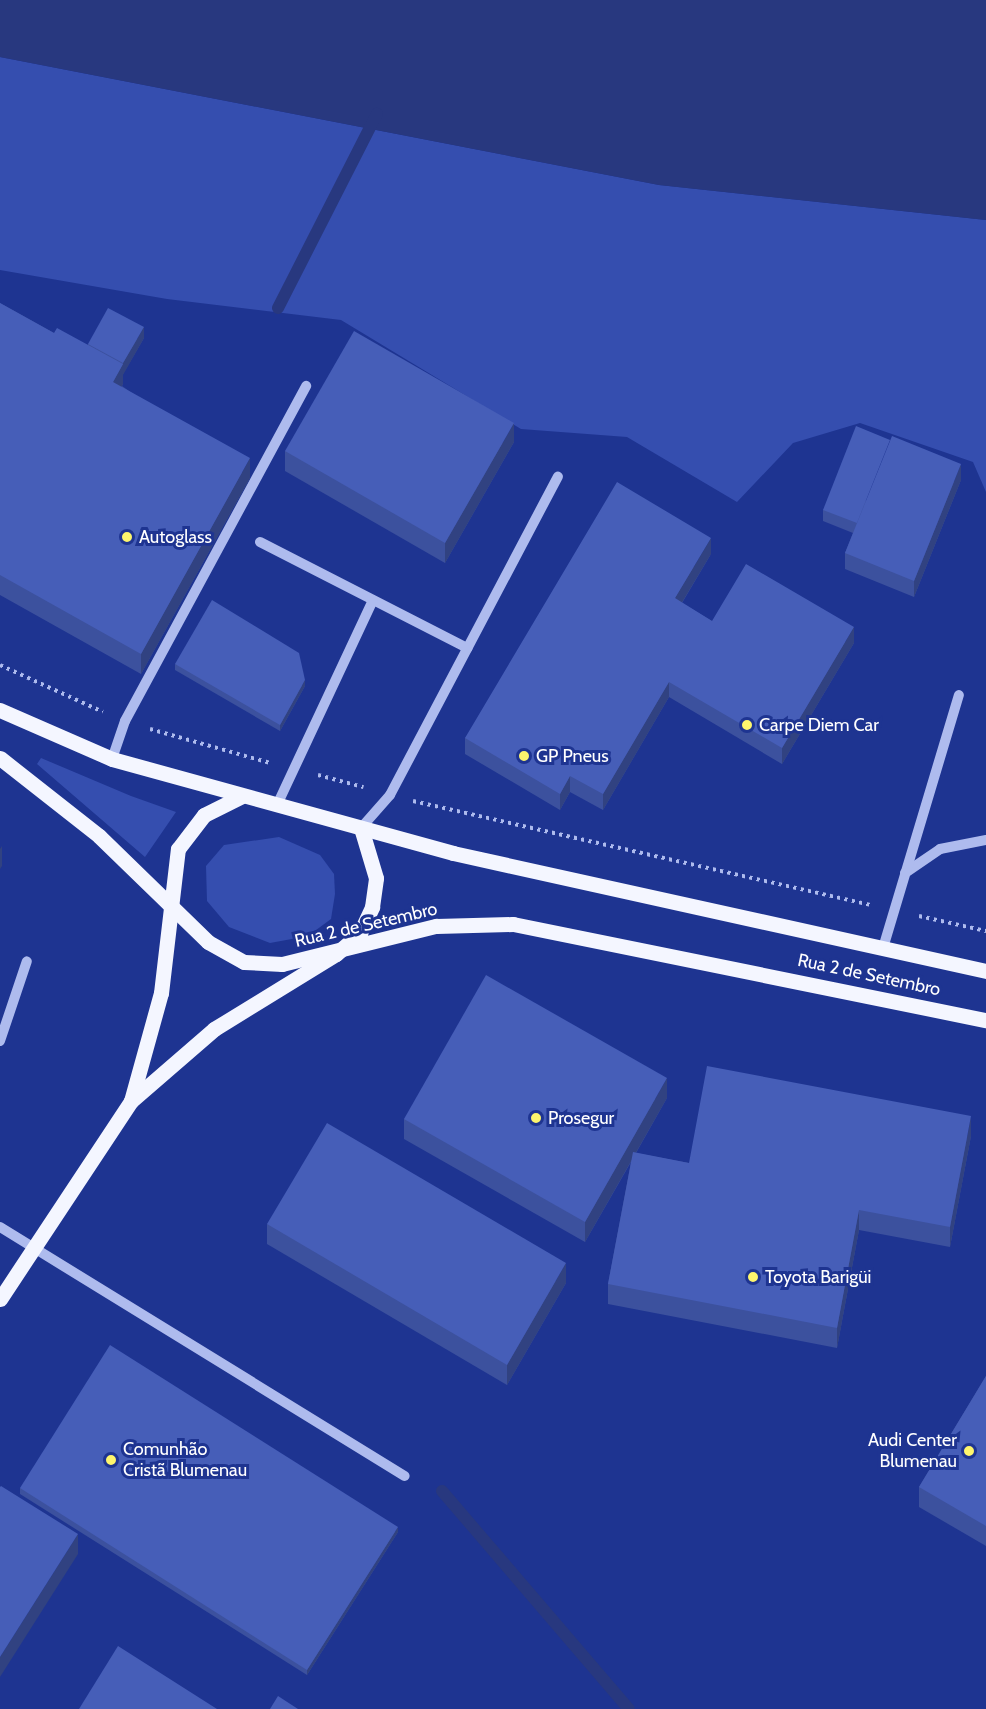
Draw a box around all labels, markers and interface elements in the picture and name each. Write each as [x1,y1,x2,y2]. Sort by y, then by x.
place label: Autoglass [139,526,212,548]
marker: Autoglass [120,530,134,544]
place label: Carpe Diem Car [759,714,879,736]
marker: Carpe Diem Car [740,718,754,732]
place label: GP Pneus [536,745,609,767]
marker: GP Pneus [517,749,531,763]
street label: Rua 2 de Setembro [293,898,439,952]
street label: Rua 2 de Setembro [796,949,942,1001]
place label: Prosegur [548,1107,614,1129]
marker: Prosegur [529,1111,543,1125]
place label: Toyota Barigüi [765,1266,871,1288]
marker: Toyota Barigüi [746,1270,760,1284]
place label: Audi Center Blumenau [868,1430,957,1472]
place label: Comunhão Cristã Blumenau [123,1439,247,1482]
marker: Audi Center Blumenau [962,1444,976,1458]
marker: Comunhão Cristã Blumenau [104,1453,118,1467]

